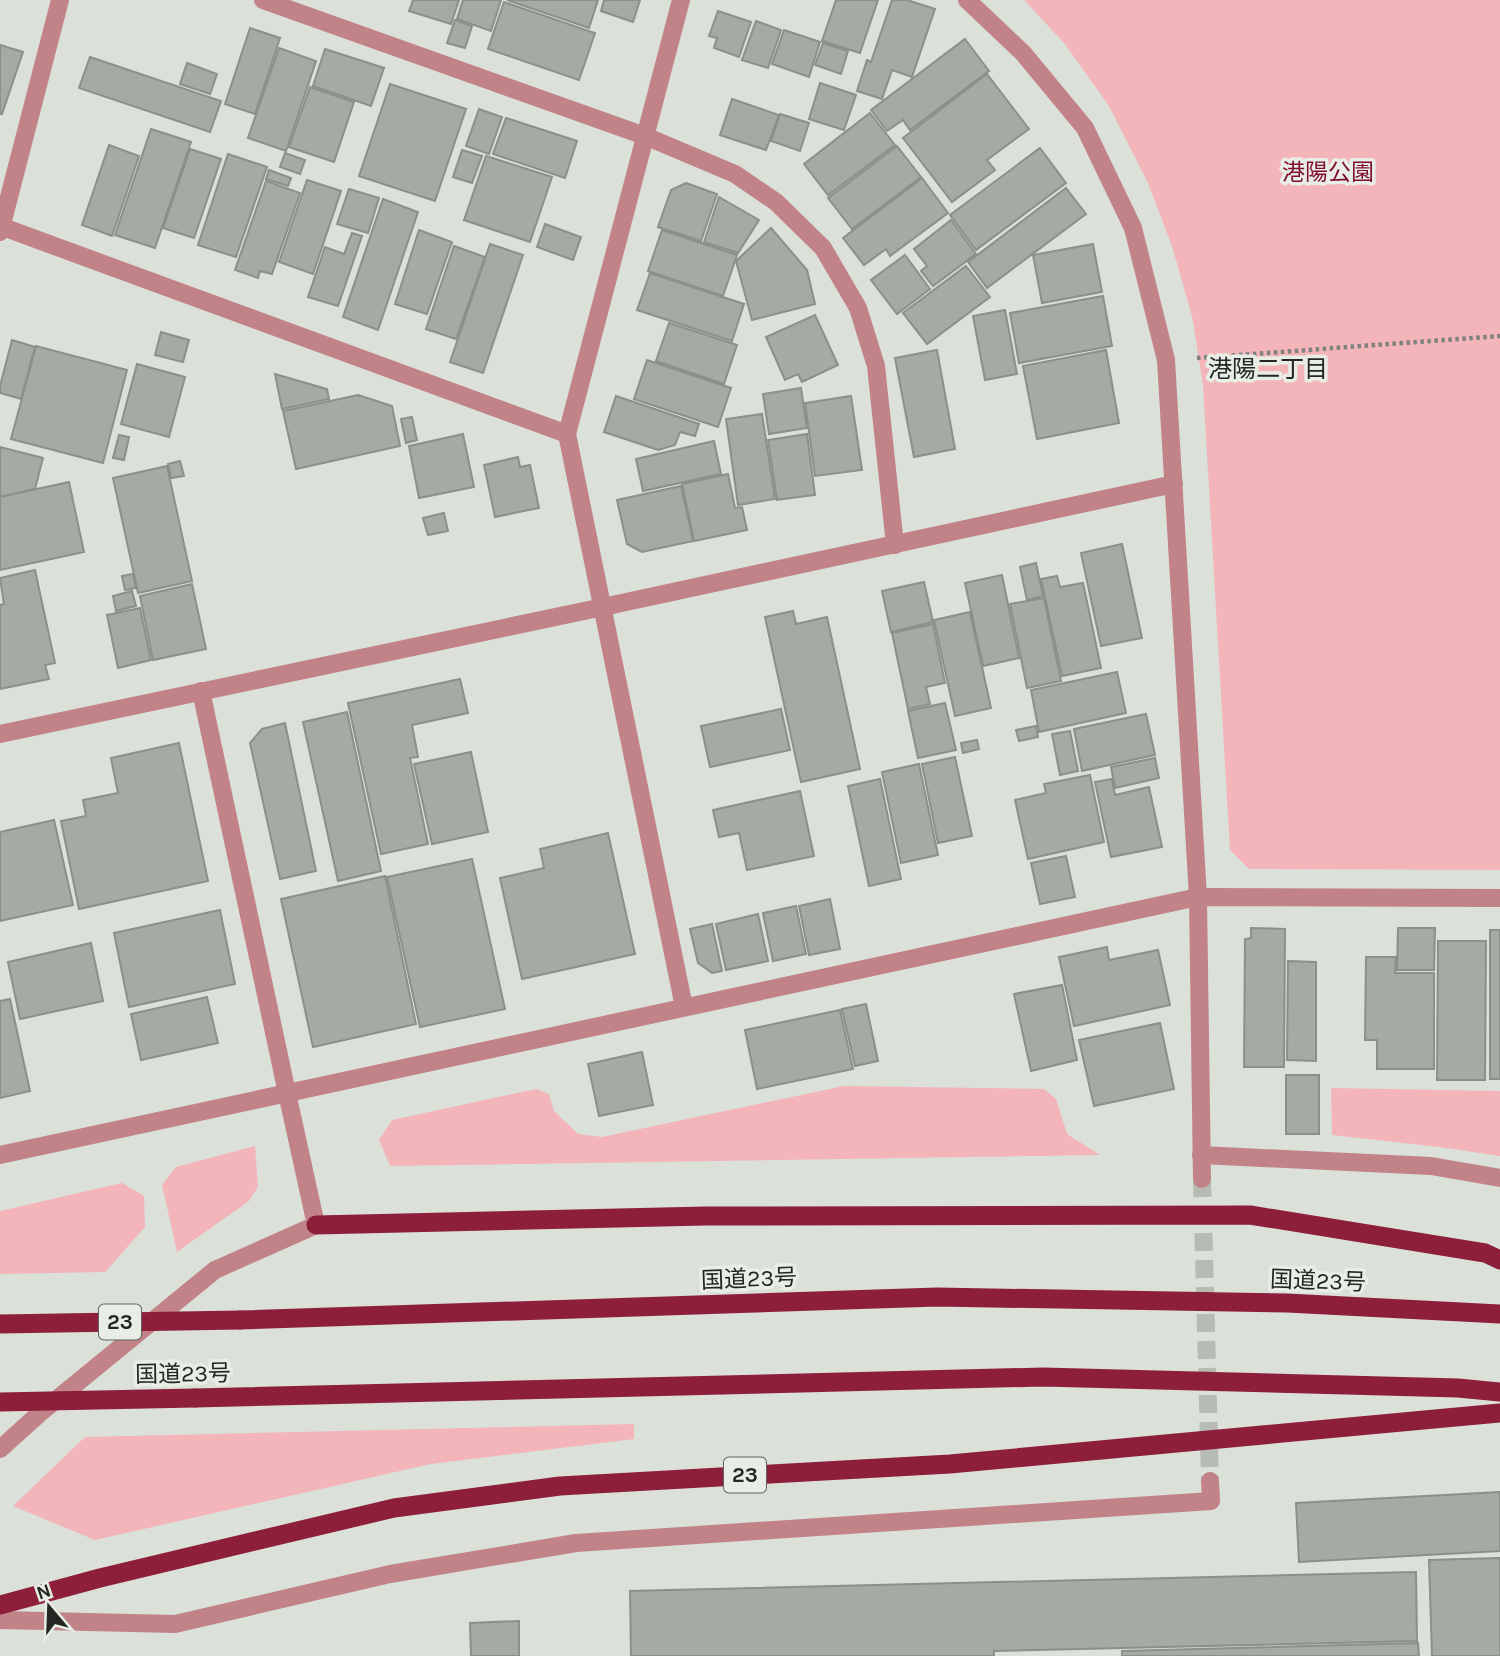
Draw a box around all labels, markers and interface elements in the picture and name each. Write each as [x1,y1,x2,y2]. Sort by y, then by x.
park label: 港陽公園 [1282,159,1374,186]
district label: 港陽二丁目 [1208,355,1328,383]
street label: 国道23号 [701,1264,797,1294]
street label: 国道23号 [1270,1266,1366,1296]
road number: 23 [99,1304,141,1340]
street label: 国道23号 [135,1360,231,1388]
road number: 23 [724,1458,766,1492]
north arrow [14,1572,84,1642]
text: N [34,1579,54,1604]

